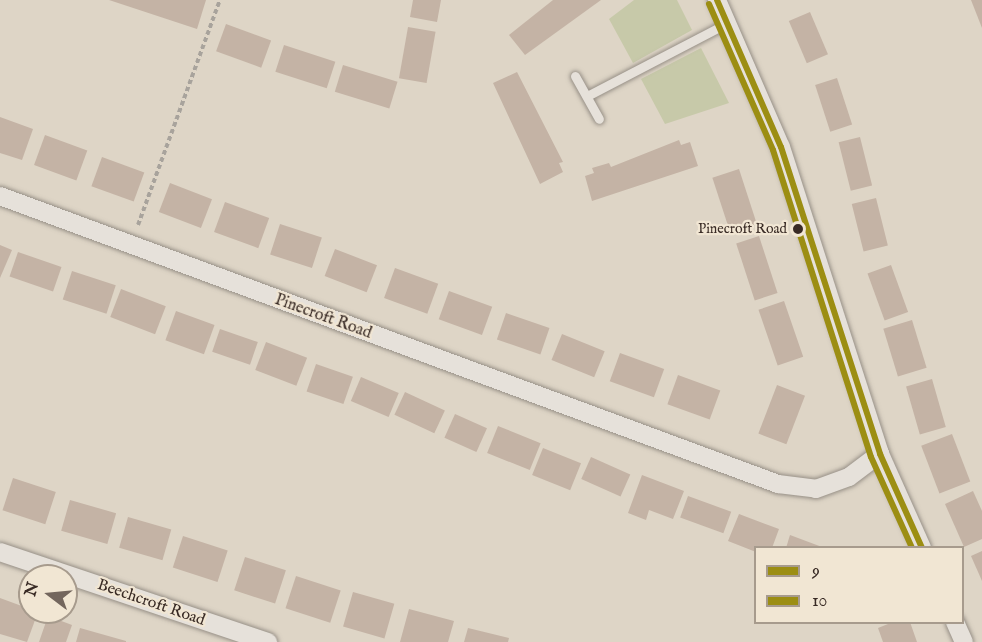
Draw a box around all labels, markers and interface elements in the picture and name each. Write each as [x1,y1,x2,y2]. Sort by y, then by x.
place label: Pinecroft Road [698,221,787,237]
marker: Pinecroft Road [792,223,804,235]
street label: Pinecroft Road [272,291,374,343]
legend [754,546,964,624]
text: 9 [812,560,820,583]
north arrow [18,564,78,624]
street label: Beechcroft Road [94,576,208,630]
text: N [21,580,44,599]
text: 10 [812,590,827,613]

